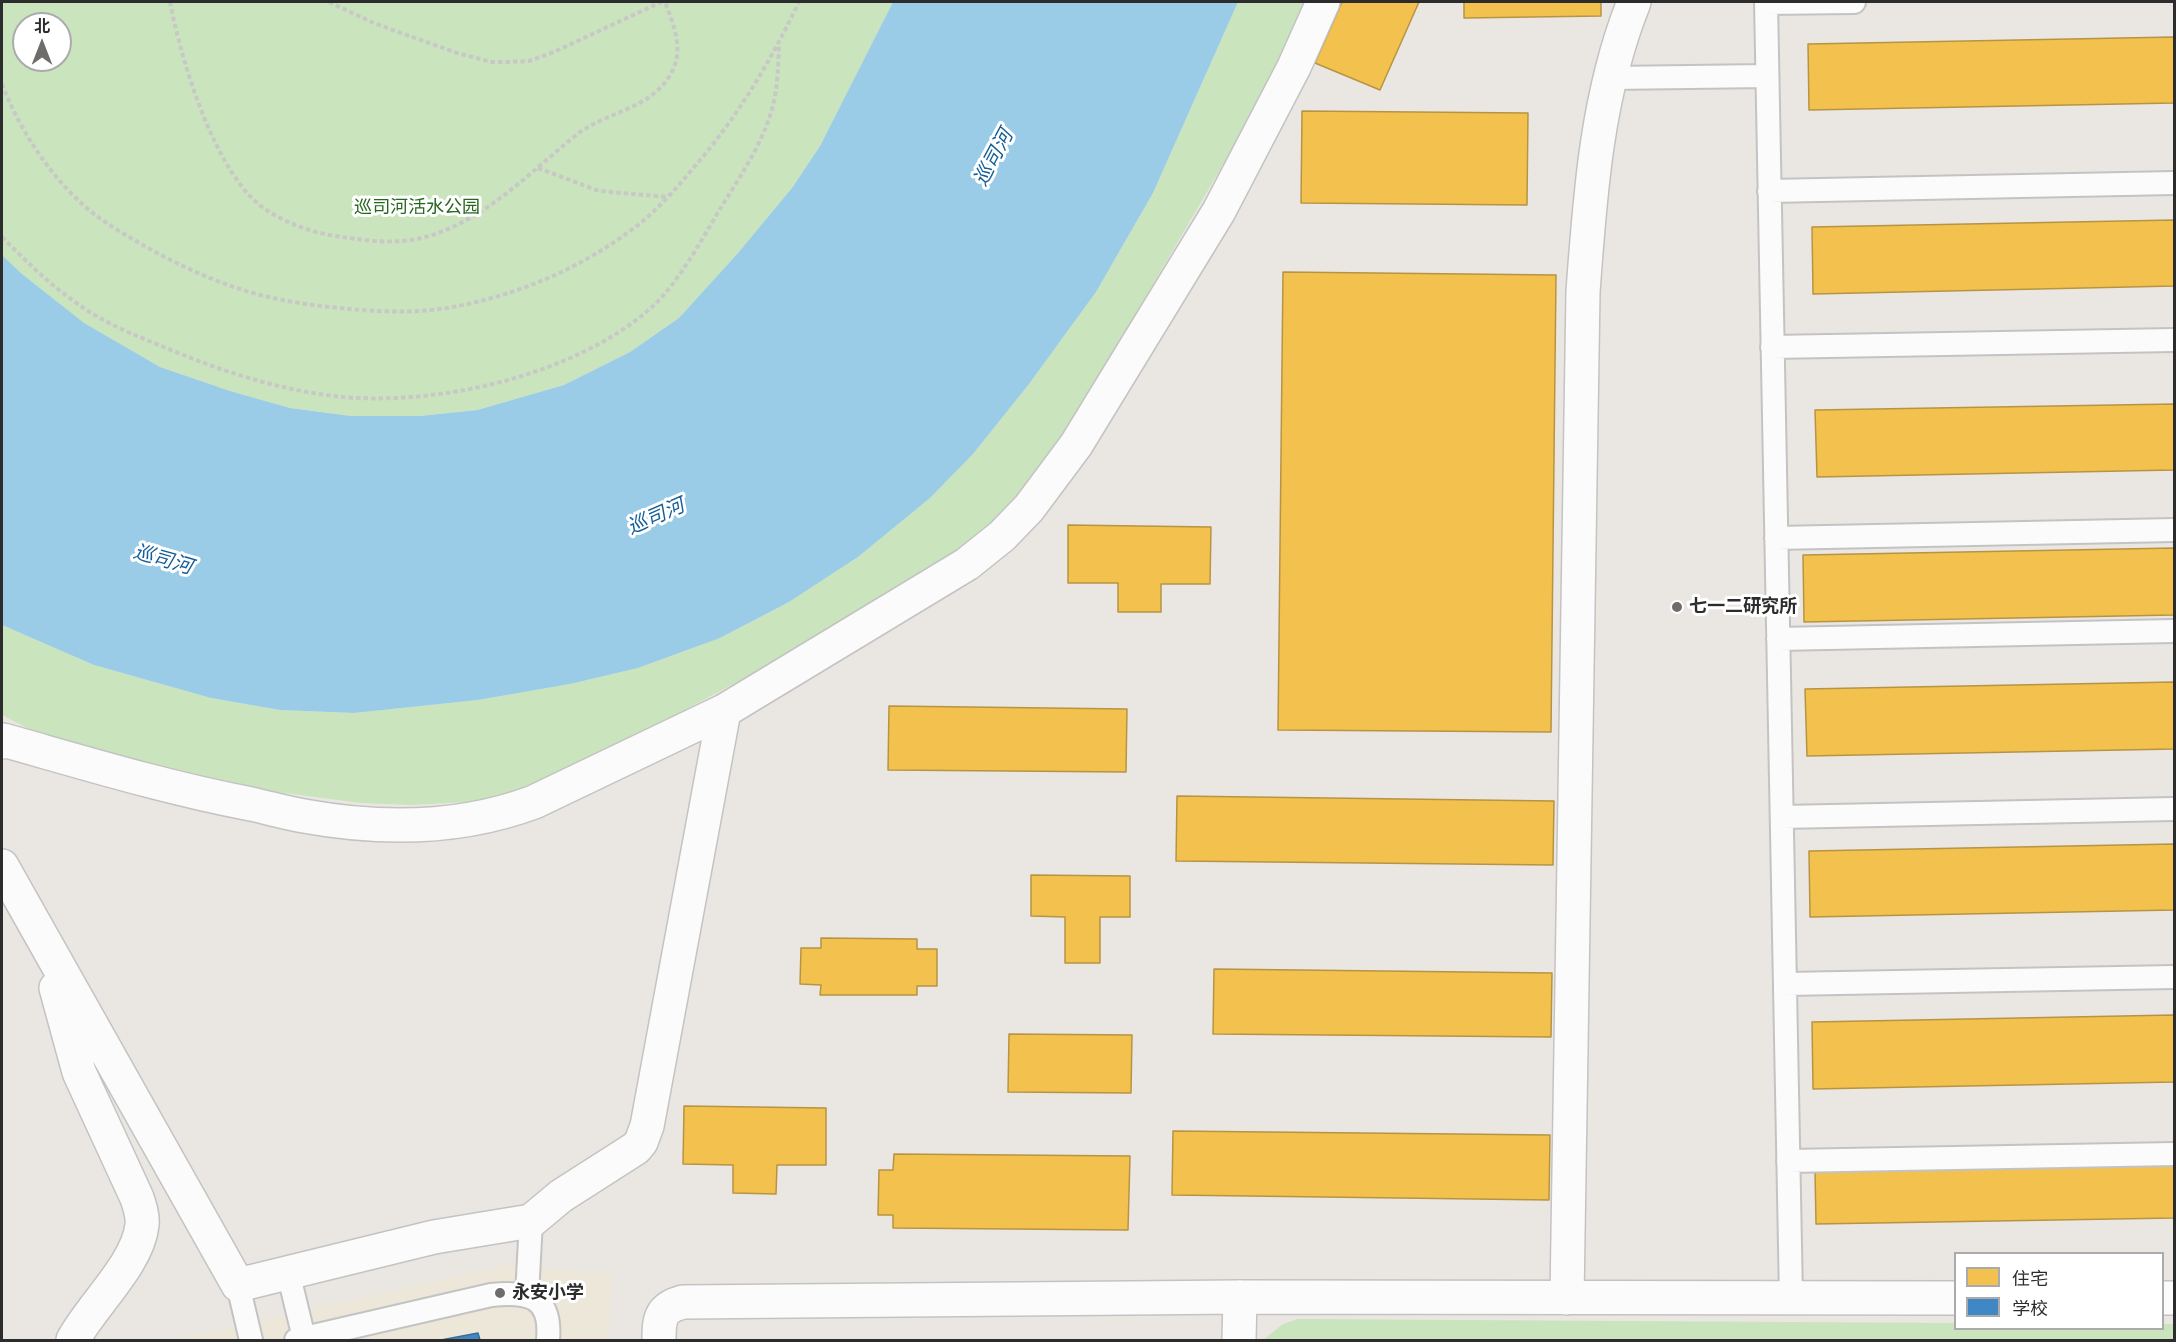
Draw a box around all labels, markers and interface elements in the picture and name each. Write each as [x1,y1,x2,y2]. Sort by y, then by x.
north arrow [12,12,72,72]
text: 北 [34,16,50,36]
water label: 巡司河 [969,126,1019,190]
park label: 巡司河活水公园 [354,197,480,219]
water label: 巡司河 [624,494,688,540]
water label: 巡司河 [131,540,195,580]
place label: 七一二研究所 [1689,596,1797,618]
marker: 七一二研究所 [1670,600,1684,614]
legend [1954,1252,2164,1330]
text: 住宅 [2012,1267,2048,1290]
place label: 永安小学 [512,1282,584,1304]
marker: 永安小学 [493,1286,507,1300]
text: 学校 [2012,1297,2048,1320]

